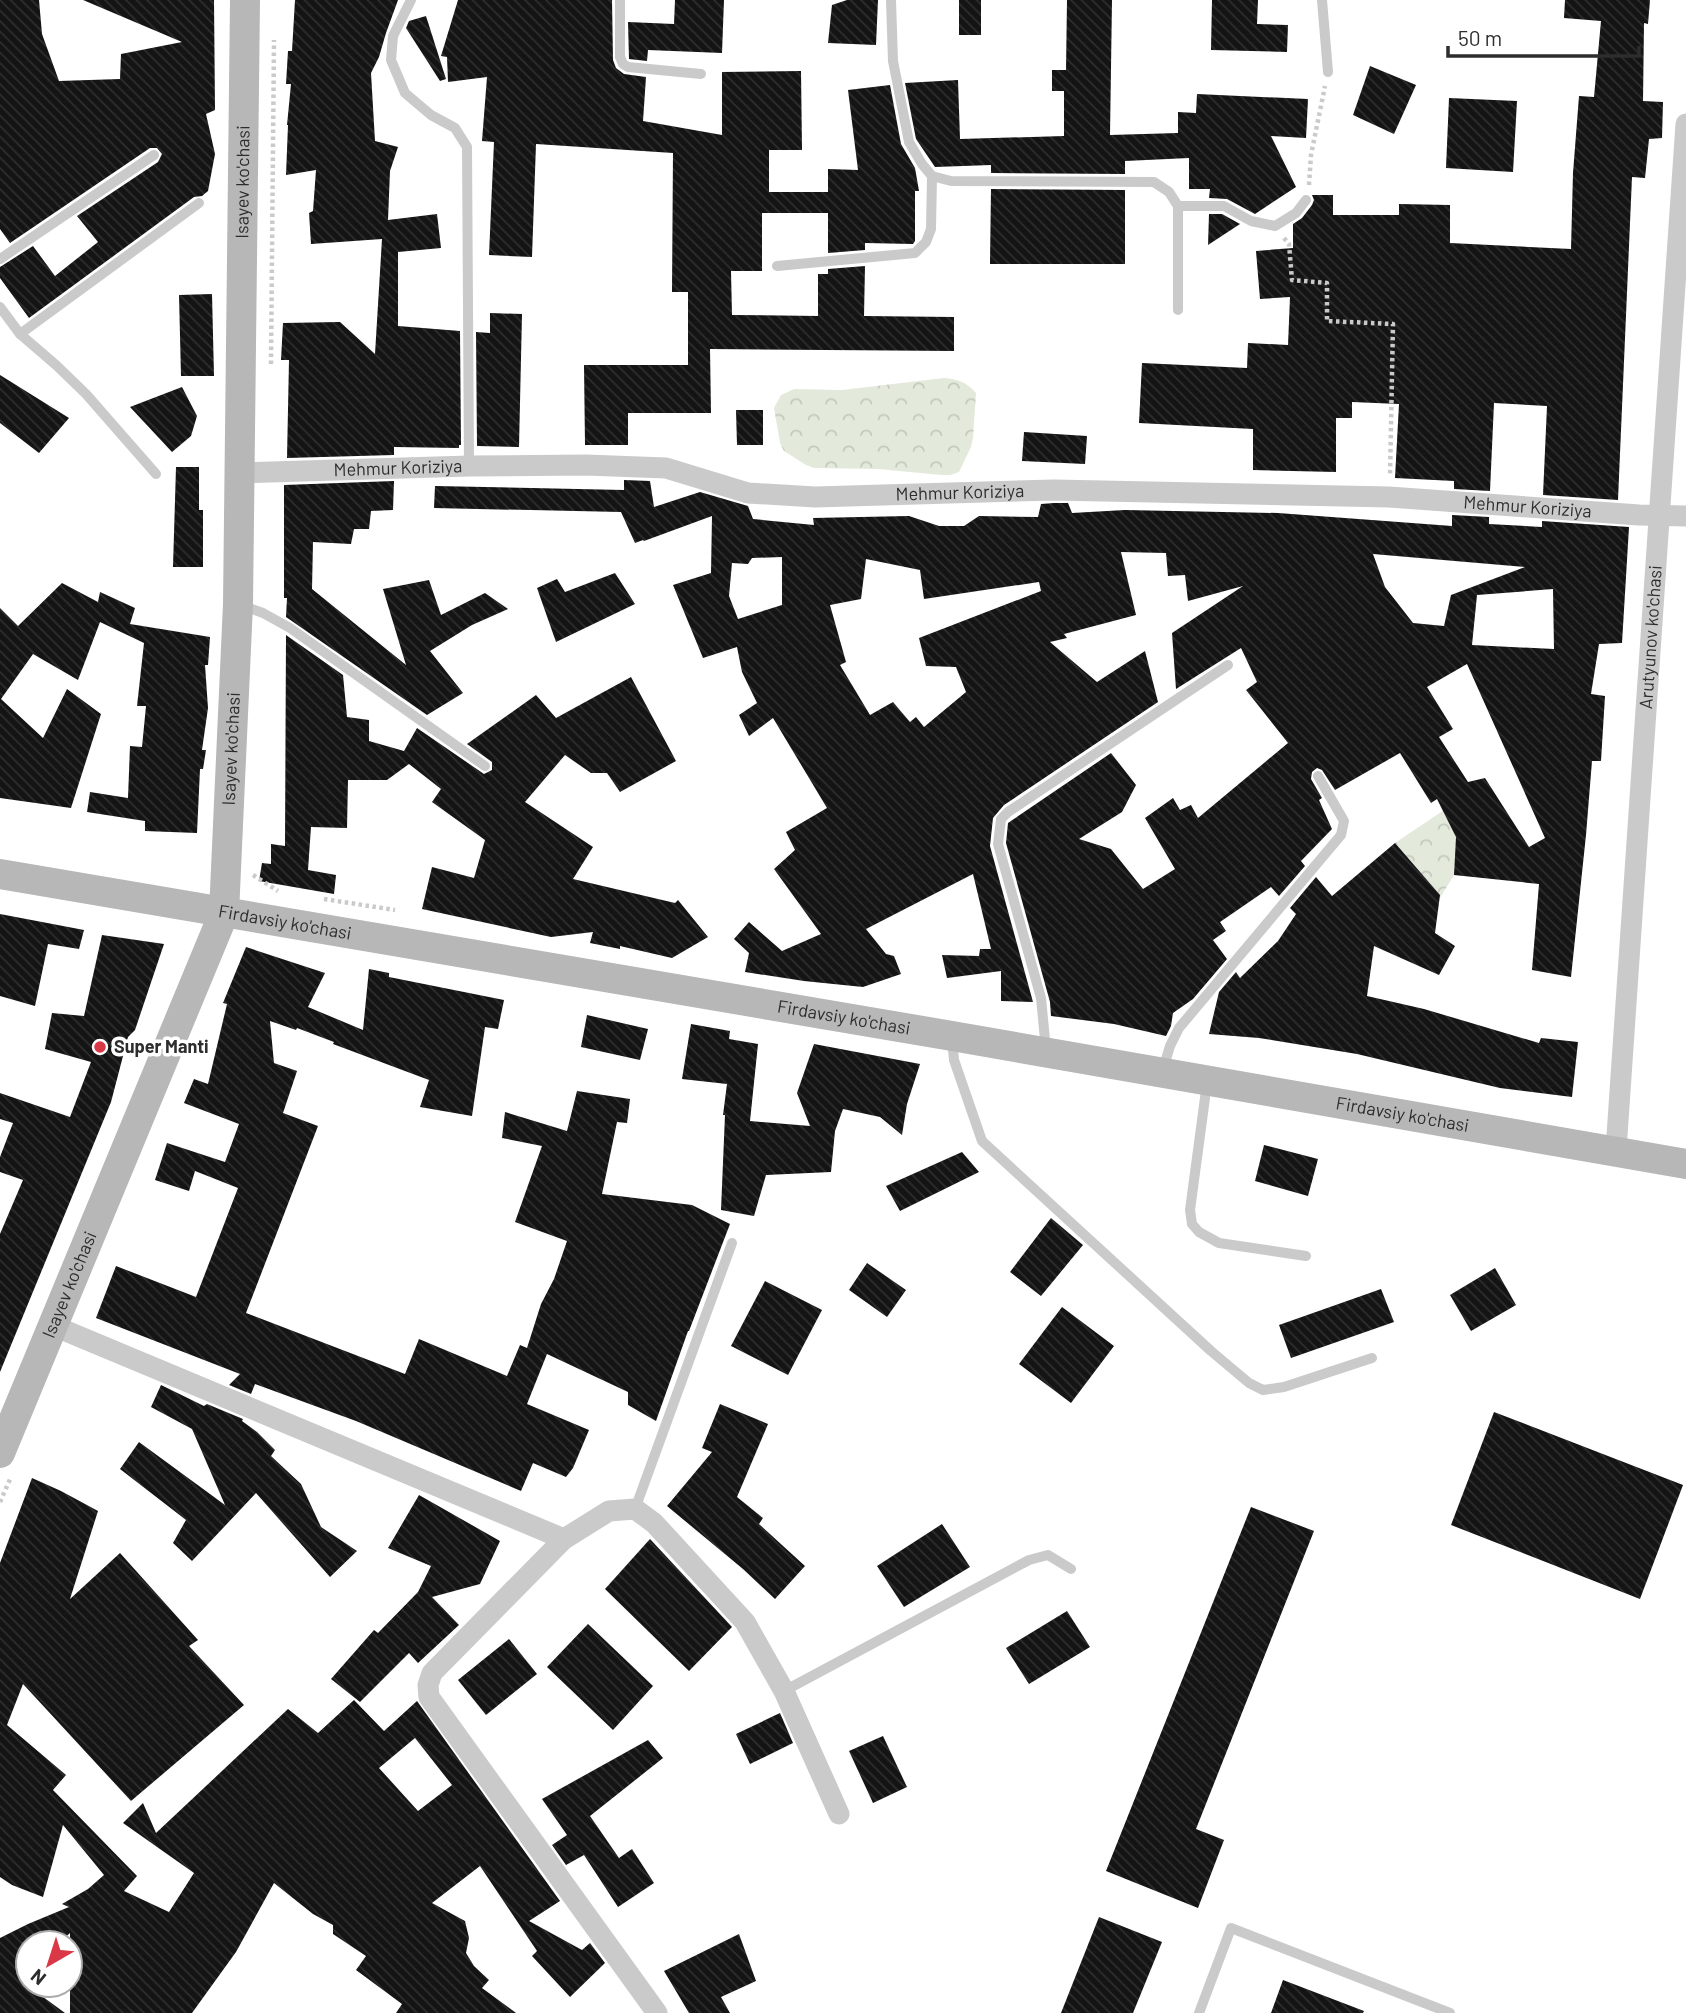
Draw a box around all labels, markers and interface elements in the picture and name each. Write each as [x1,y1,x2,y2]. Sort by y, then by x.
scale bar [1448,14,1639,58]
text: 50 m [1458,25,1502,50]
street label: Isayev ko'chasi [230,125,254,239]
street label: Mehmur Koriziya [333,454,462,480]
street label: Mehmur Koriziya [895,479,1024,505]
street label: Mehmur Koriziya [1463,490,1592,522]
street label: Arutyunov ko'chasi [1634,564,1666,710]
street label: Isayev ko'chasi [217,692,244,806]
street label: Firdavsiy ko'chasi [217,899,353,944]
street label: Firdavsiy ko'chasi [776,994,912,1039]
place label: Super Manti [114,1035,209,1057]
marker: Super Manti [92,1039,108,1055]
street label: Firdavsiy ko'chasi [1334,1091,1471,1136]
street label: Isayev ko'chasi [37,1228,101,1341]
north arrow [14,1929,84,1999]
text: N [26,1965,50,1991]

